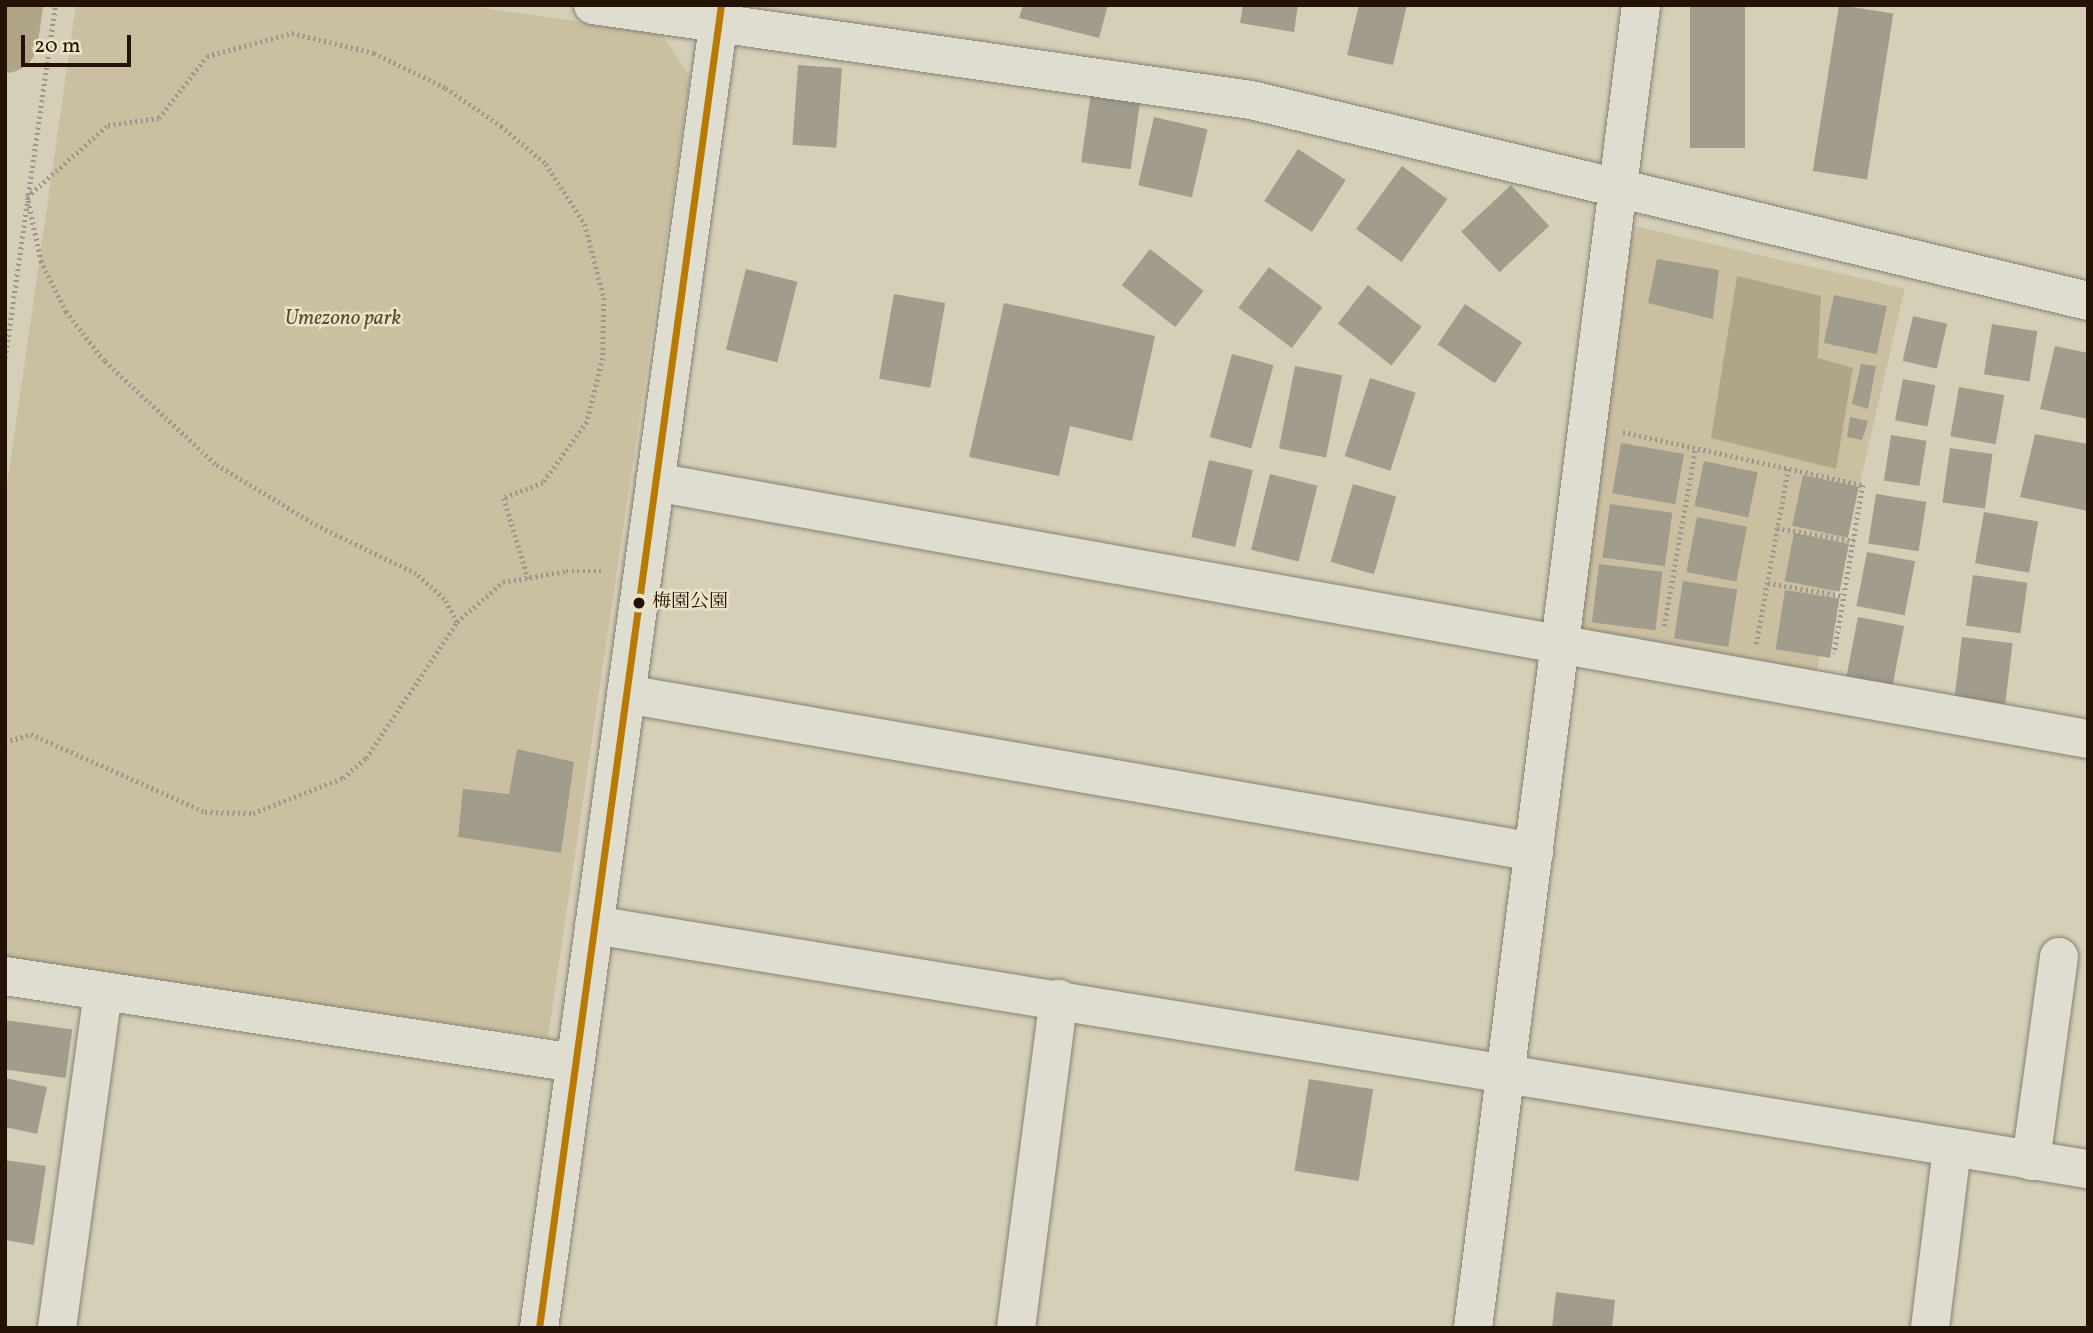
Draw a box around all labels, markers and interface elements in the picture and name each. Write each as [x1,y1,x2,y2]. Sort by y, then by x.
scale bar [24,21,135,65]
text: 20 m [34,32,80,61]
park label: Umezono park [285,306,401,332]
place label: 梅園公園 [652,592,728,614]
marker: 梅園公園 [632,596,646,610]

